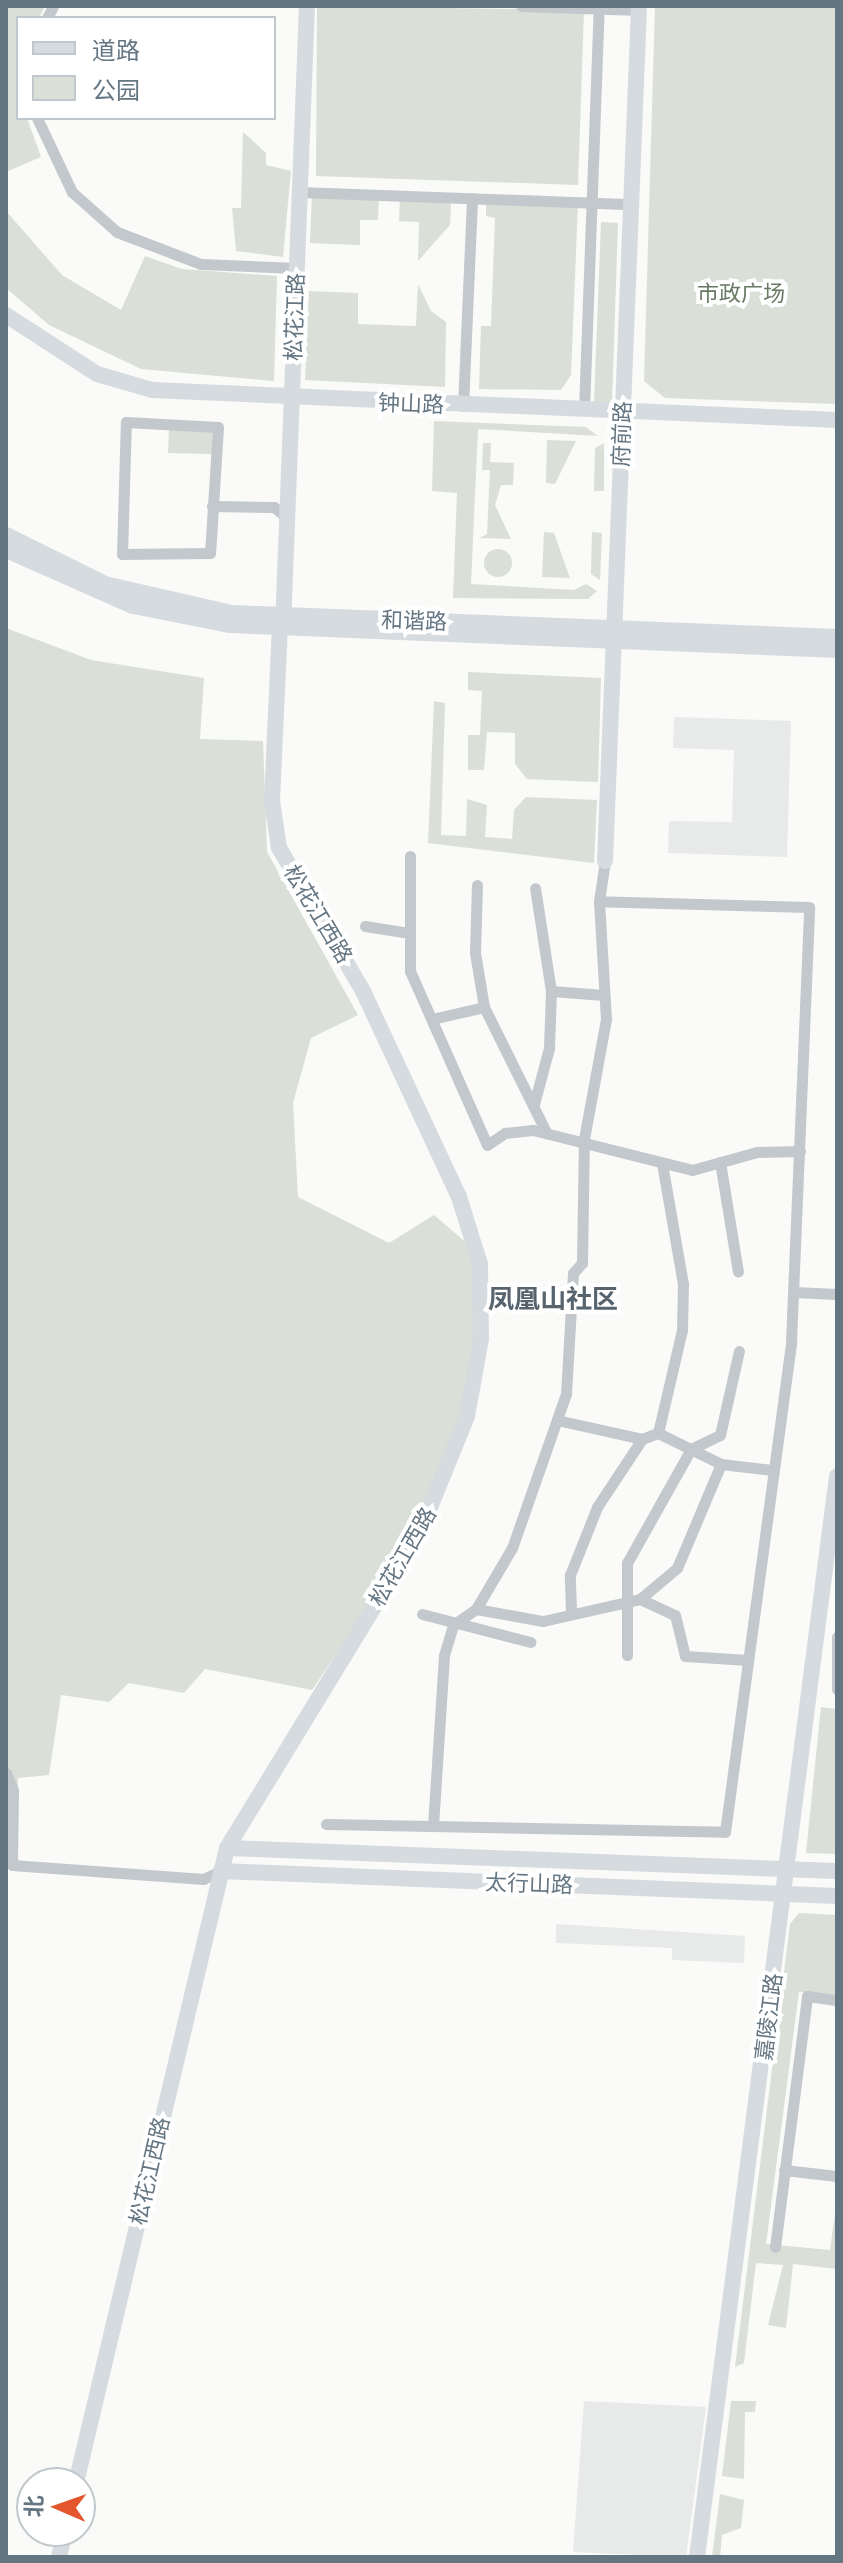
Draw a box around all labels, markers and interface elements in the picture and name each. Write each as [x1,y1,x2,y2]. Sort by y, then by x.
legend [16,16,276,120]
text: 道路 [92,35,140,65]
text: 公园 [92,75,140,105]
street label: 松花江路 [280,273,310,361]
park label: 市政广场 [697,281,785,307]
street label: 钟山路 [378,390,444,418]
street label: 府前路 [608,401,636,467]
street label: 和谐路 [381,607,447,635]
street label: 松花江西路 [278,860,358,968]
district label: 凤凰山社区 [488,1283,618,1315]
street label: 松花江西路 [364,1503,442,1611]
street label: 太行山路 [485,1869,573,1899]
street label: 嘉陵江路 [751,1972,787,2062]
street label: 松花江西路 [125,2114,175,2228]
north arrow [16,2467,96,2547]
text: 北 [20,2495,48,2518]

